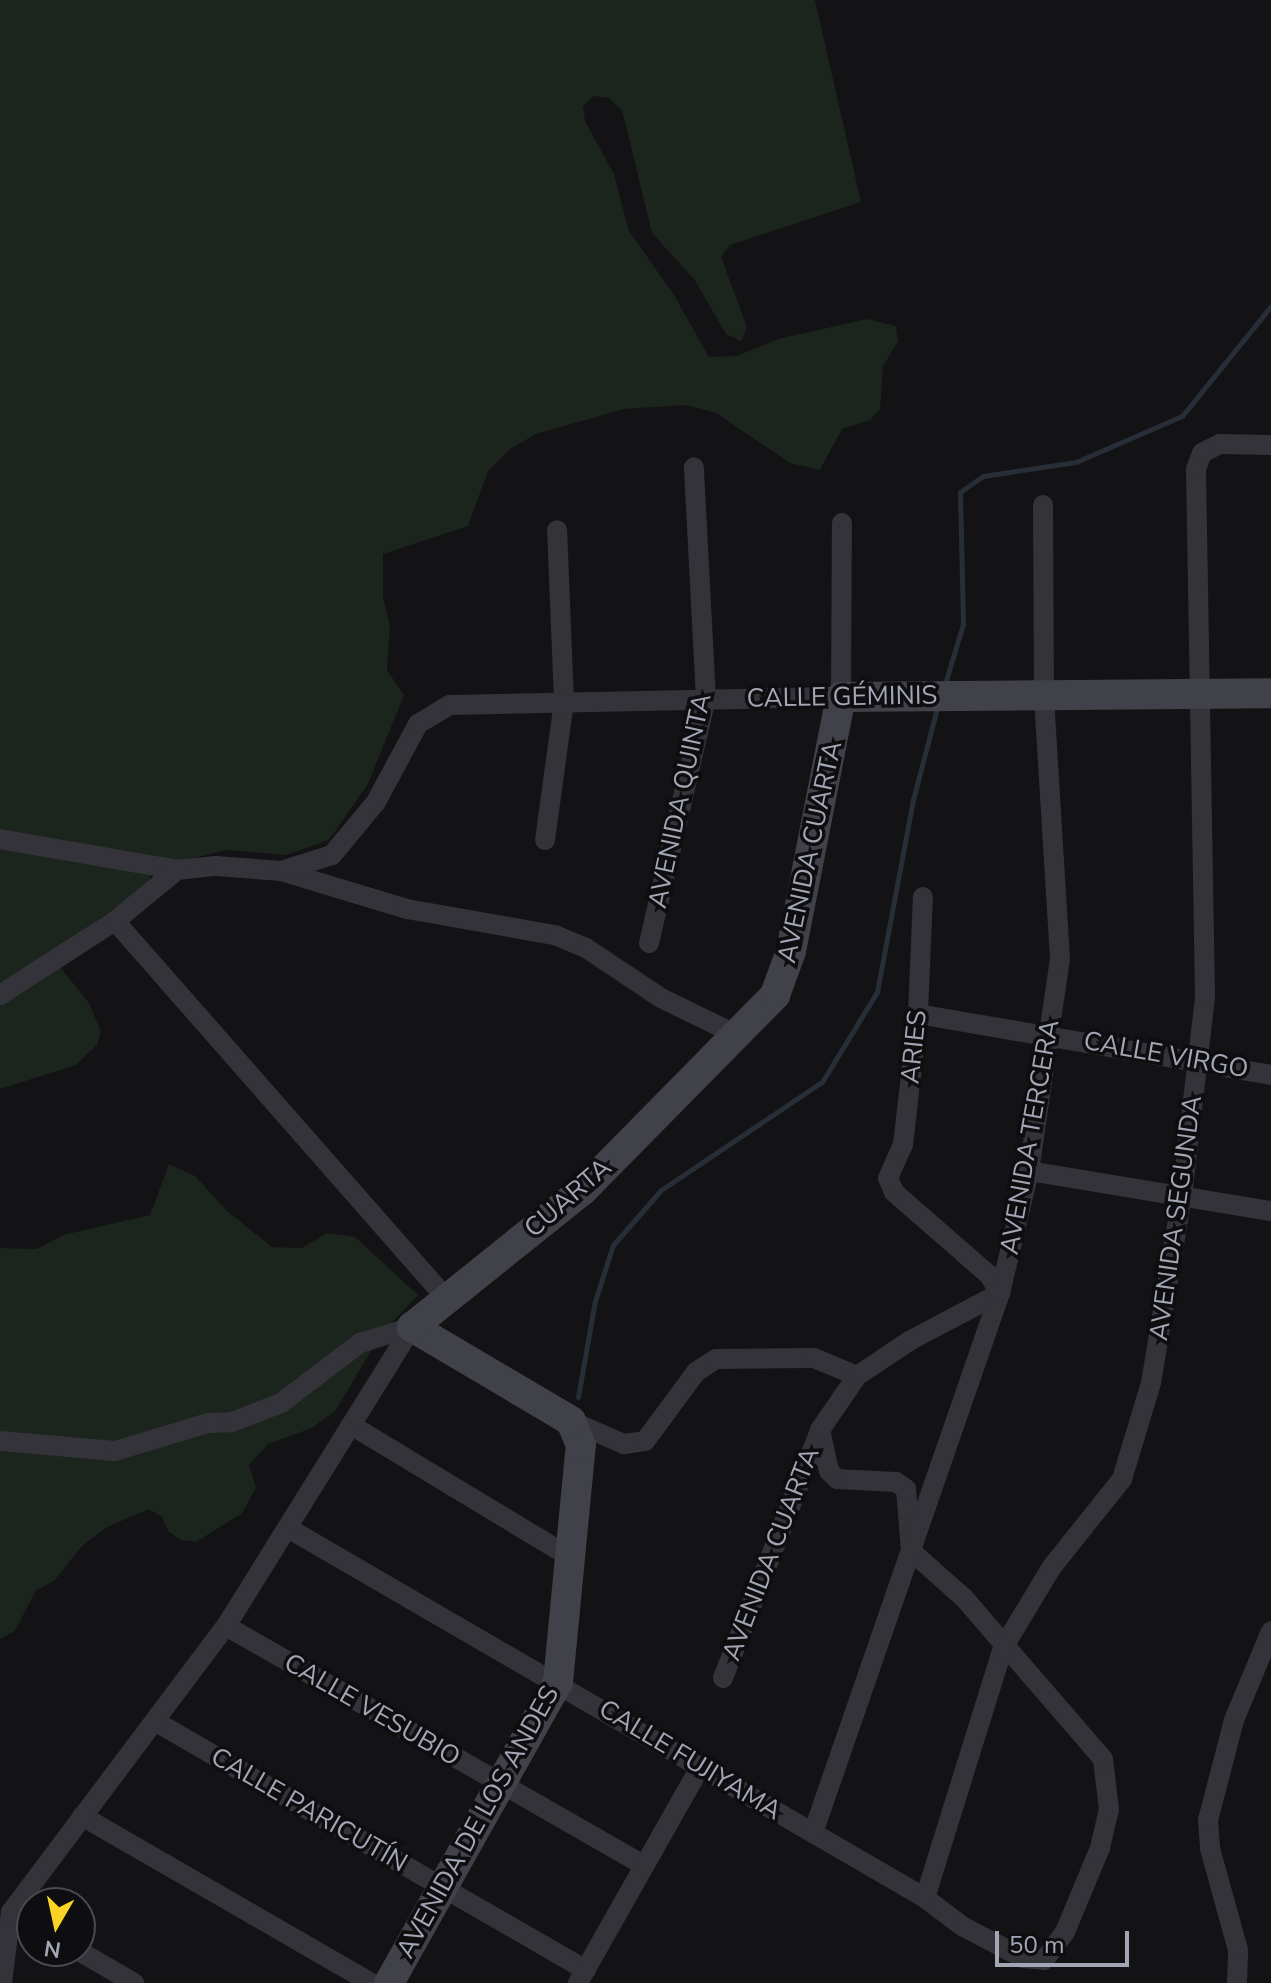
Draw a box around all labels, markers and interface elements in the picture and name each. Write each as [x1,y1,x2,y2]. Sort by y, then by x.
street label: CALLE GÉMINIS [746,680,938,714]
street label: AVENIDA QUINTA [642,691,718,911]
street label: AVENIDA CUARTA [771,738,849,966]
street label: ARIES [895,1009,933,1085]
street label: AVENIDA TERCERA [994,1017,1066,1257]
street label: CALLE VIRGO [1081,1025,1251,1085]
street label: AVENIDA SEGUNDA [1143,1093,1209,1343]
street label: CUARTA [518,1152,618,1244]
street label: AVENIDA CUARTA [716,1443,826,1665]
street label: CALLE VESUBIO [278,1647,466,1773]
street label: AVENIDA DE LOS ANDES [390,1680,566,1964]
street label: CALLE FUJIYAMA [593,1693,787,1827]
street label: CALLE PARICUTÍN [205,1741,413,1879]
north arrow [16,1887,96,1967]
scale bar [999,1915,1133,1965]
text: 50 m [1009,1929,1065,1961]
text: N [42,1933,63,1965]

